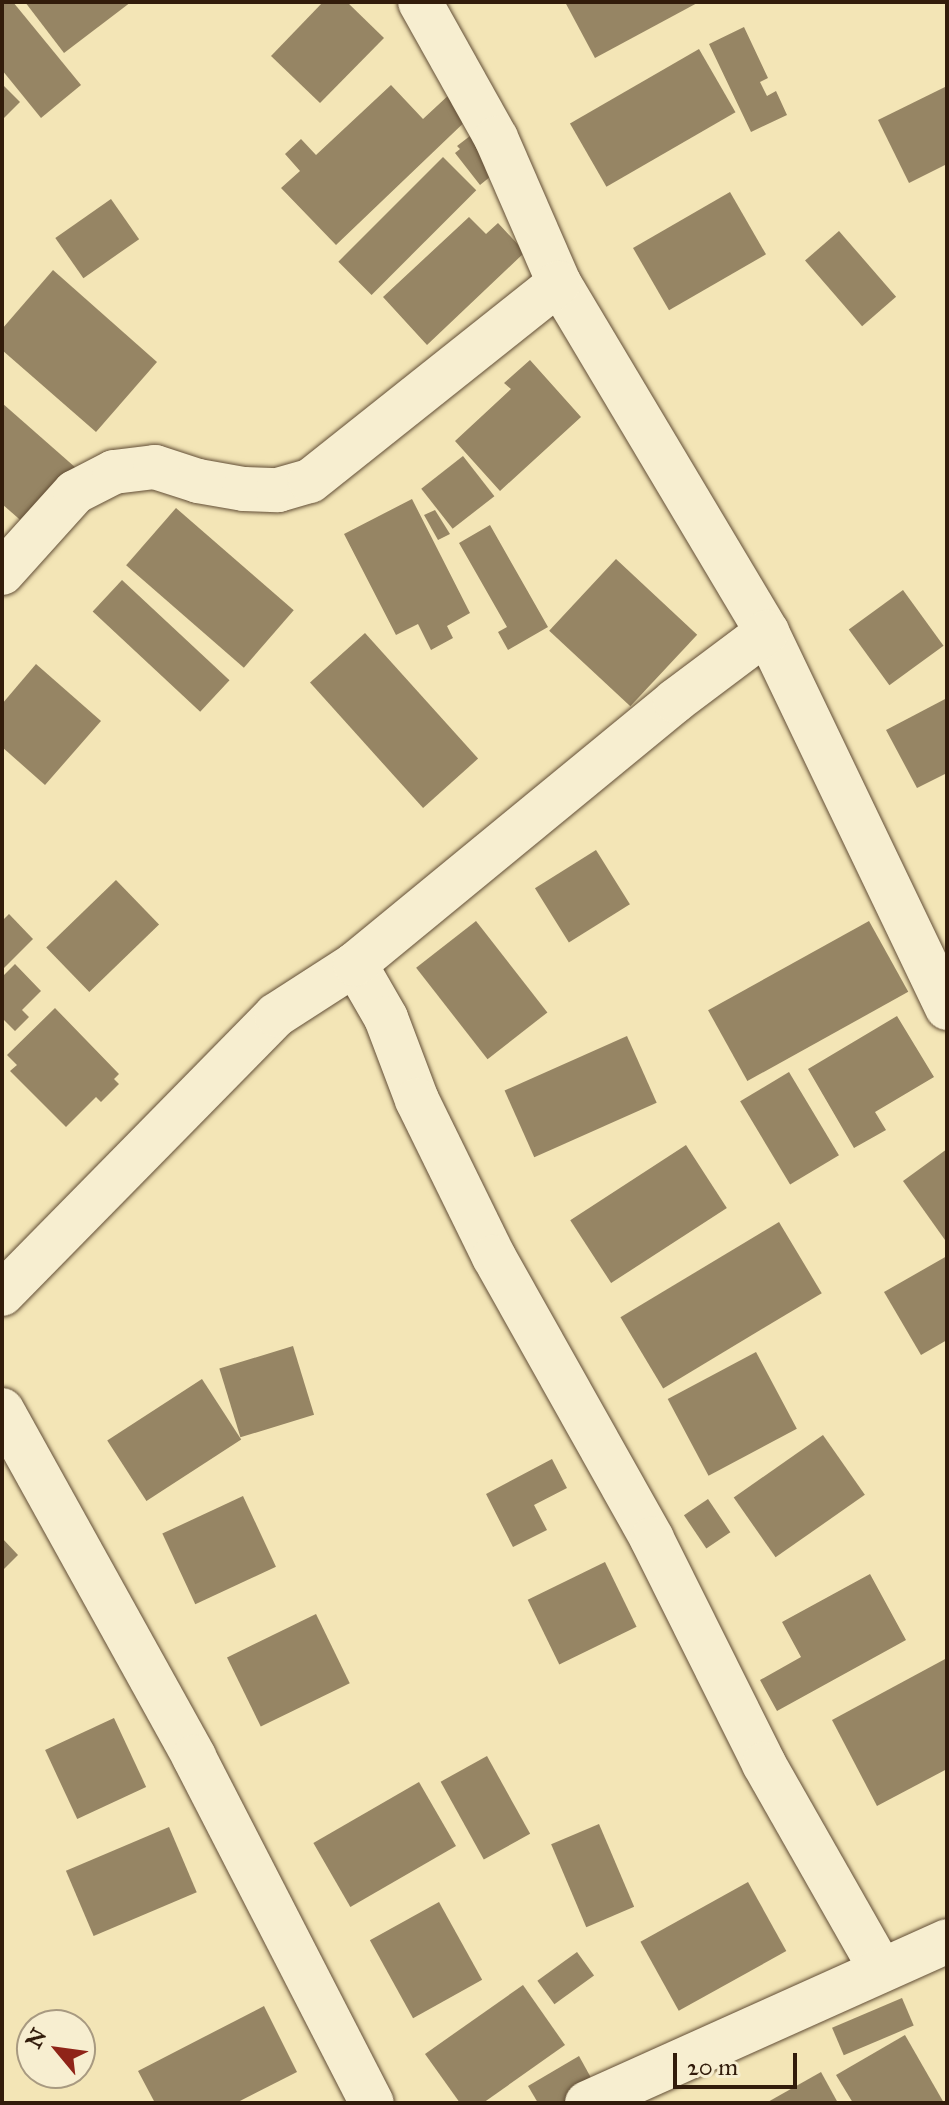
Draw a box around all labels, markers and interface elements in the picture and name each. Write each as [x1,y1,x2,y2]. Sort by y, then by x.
north arrow [16,2009,96,2089]
text: N [20,2023,53,2053]
scale bar [677,2037,801,2087]
text: 20 m [687,2052,738,2082]

